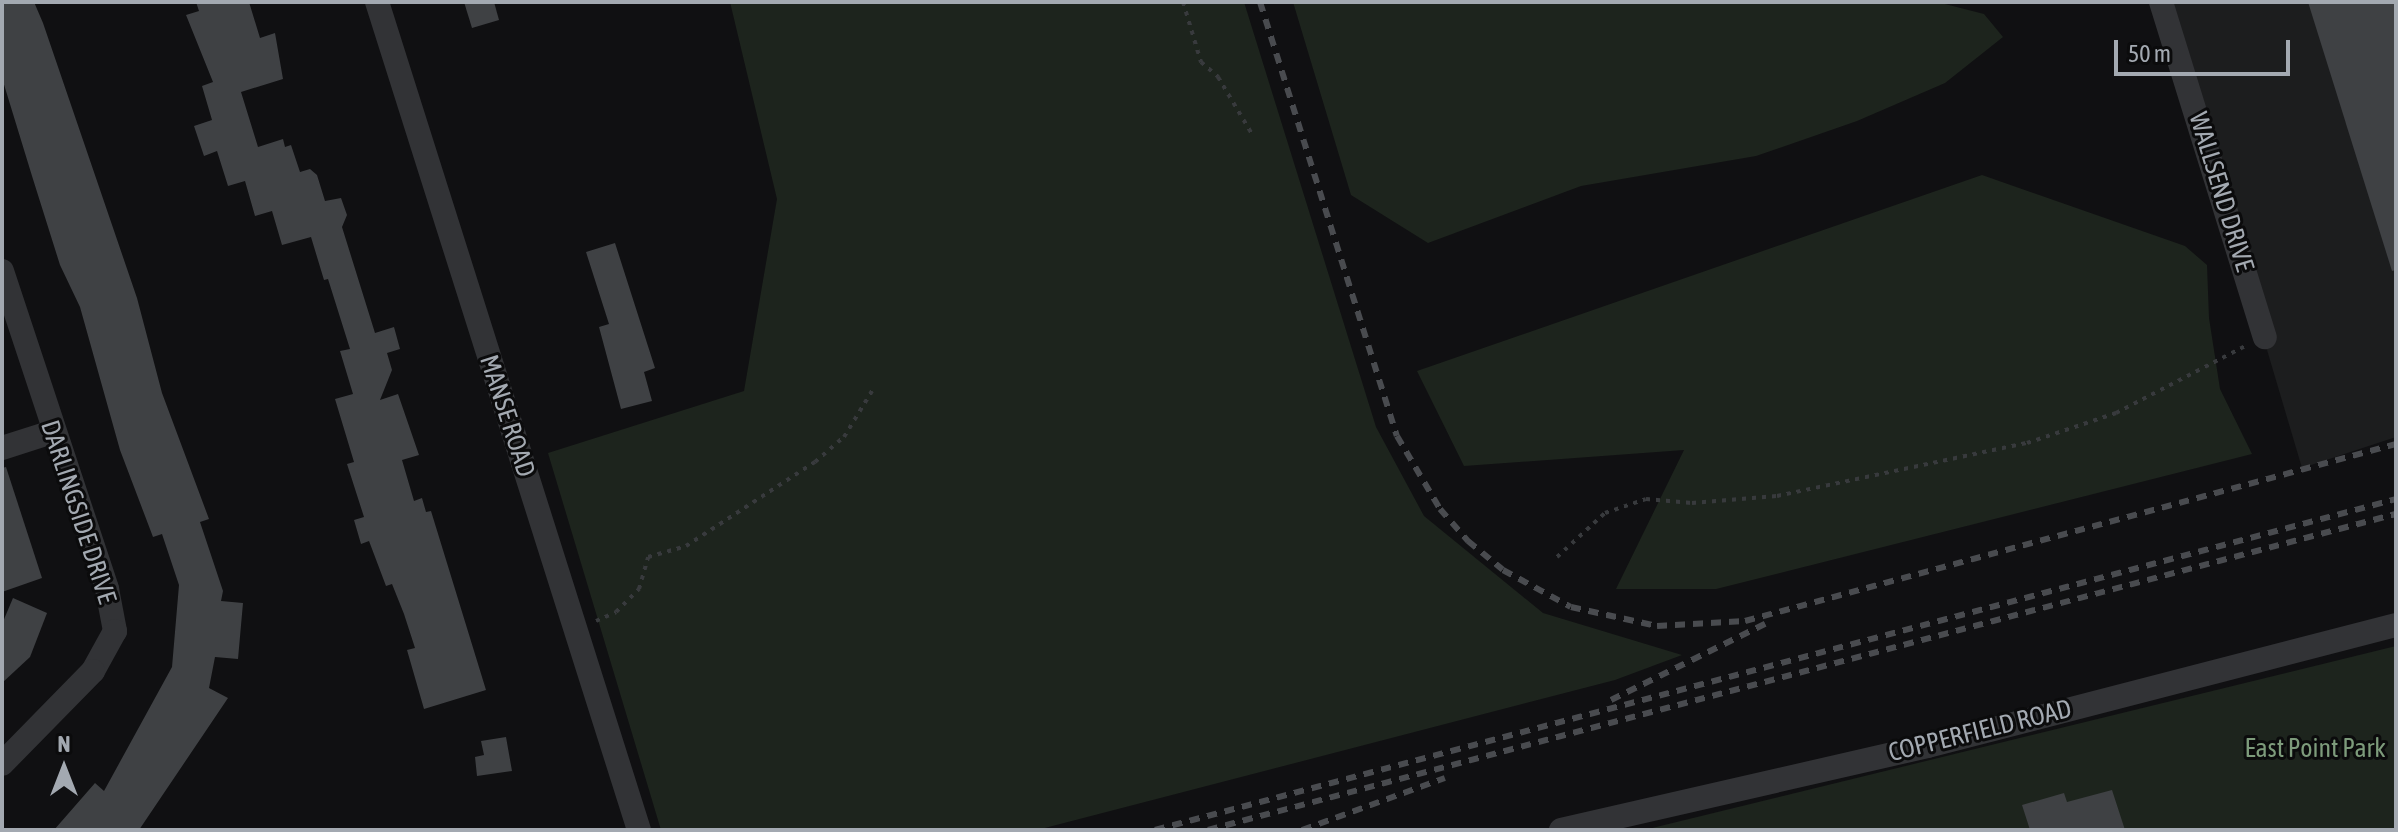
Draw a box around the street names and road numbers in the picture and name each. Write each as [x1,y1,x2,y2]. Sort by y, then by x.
street label: WALLSEND DRIVE [2182,109,2260,275]
street label: MANSE ROAD [473,351,541,481]
street label: DARLINGSIDE DRIVE [34,416,122,608]
street label: COPPERFIELD ROAD [1885,693,2075,769]

